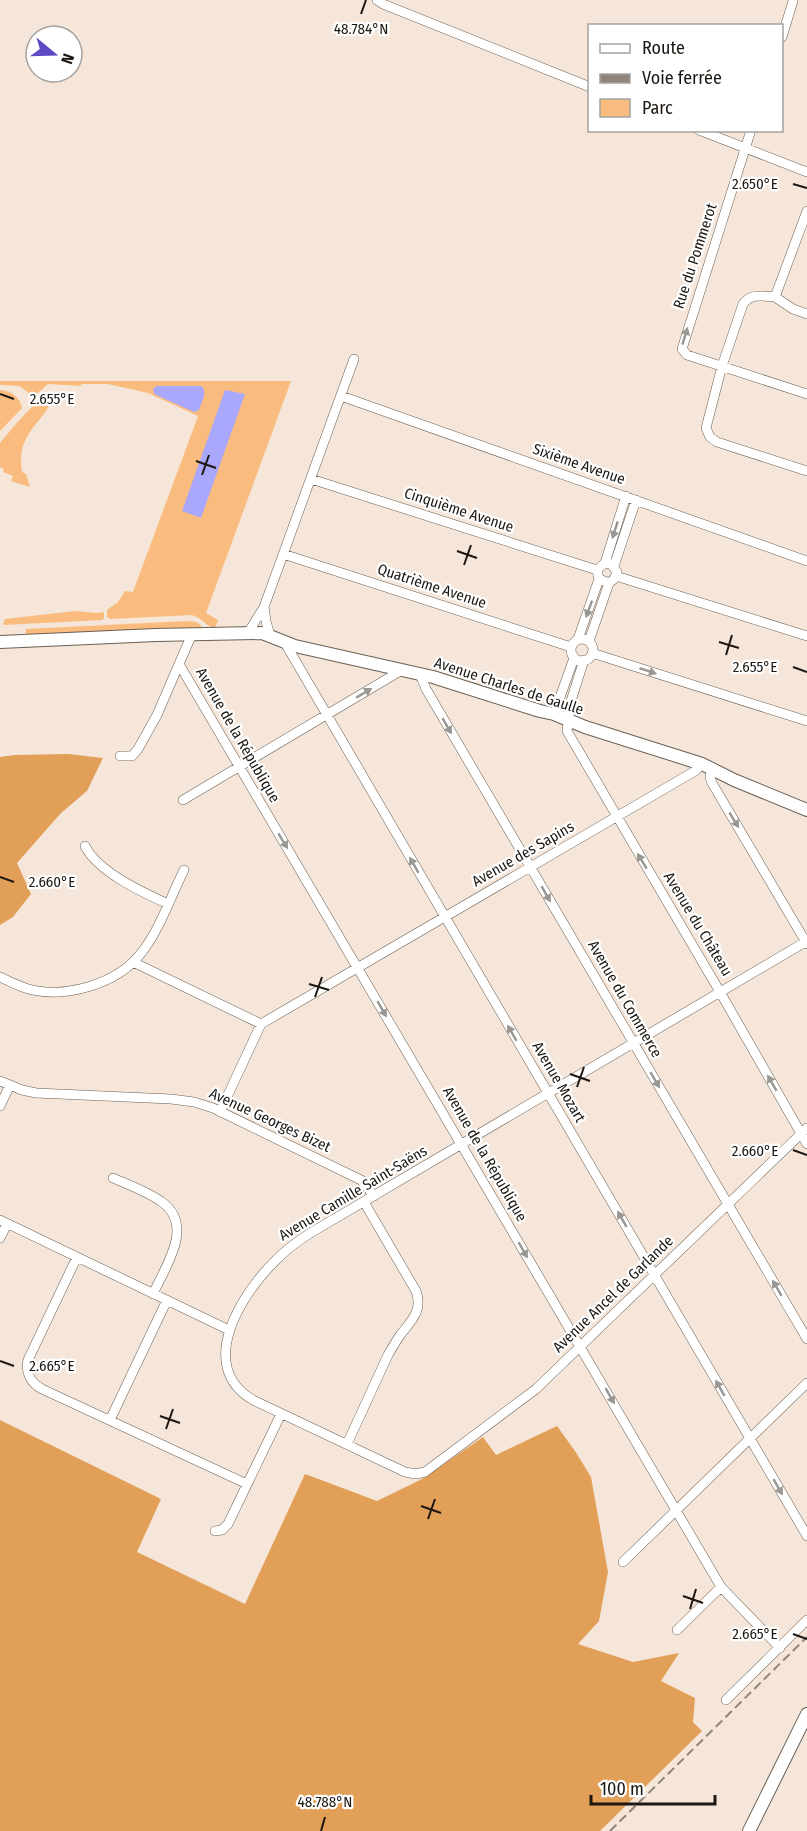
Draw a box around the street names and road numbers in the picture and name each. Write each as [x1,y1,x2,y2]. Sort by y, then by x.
street label: Rue du Pommerot [669,201,721,311]
street label: Sixième Avenue [530,440,628,488]
street label: Cinquième Avenue [402,484,516,536]
street label: Quatrième Avenue [375,560,489,612]
street label: Avenue Charles de Gaulle [432,653,586,719]
street label: Avenue de la République [192,664,284,806]
street label: Avenue des Sapins [469,817,577,891]
street label: Avenue du Château [660,869,736,979]
street label: Avenue du Commerce [584,937,666,1061]
street label: Avenue Mozart [529,1038,589,1126]
street label: Avenue de la République [439,1083,531,1225]
street label: Avenue Georges Bizet [206,1084,334,1156]
street label: Avenue Camille Saint-Saëns [276,1142,430,1244]
street label: Avenue Ancel de Garlande [549,1232,677,1356]

